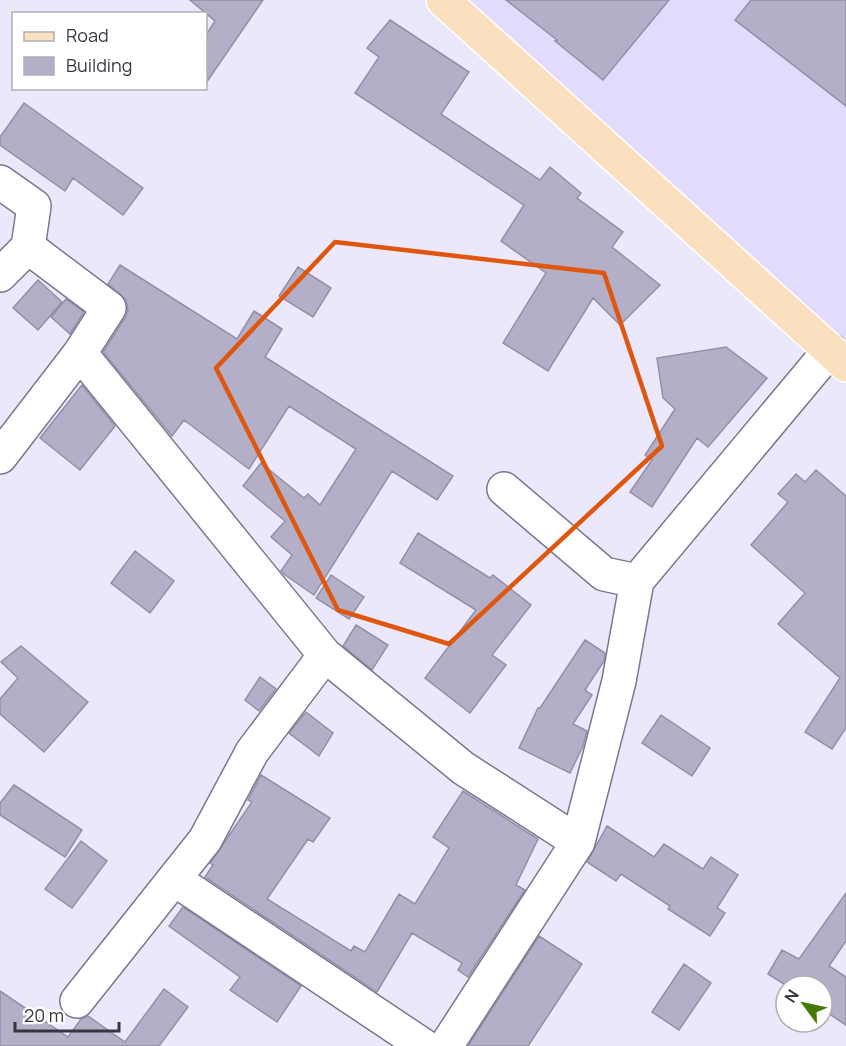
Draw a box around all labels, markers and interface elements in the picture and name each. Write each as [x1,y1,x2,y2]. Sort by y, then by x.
legend [12,12,207,90]
text: Road [66,23,109,47]
text: Building [66,53,132,77]
north arrow [774,974,834,1034]
text: N [779,985,804,1007]
scale bar [15,995,118,1033]
text: 20 m [24,1003,64,1027]

